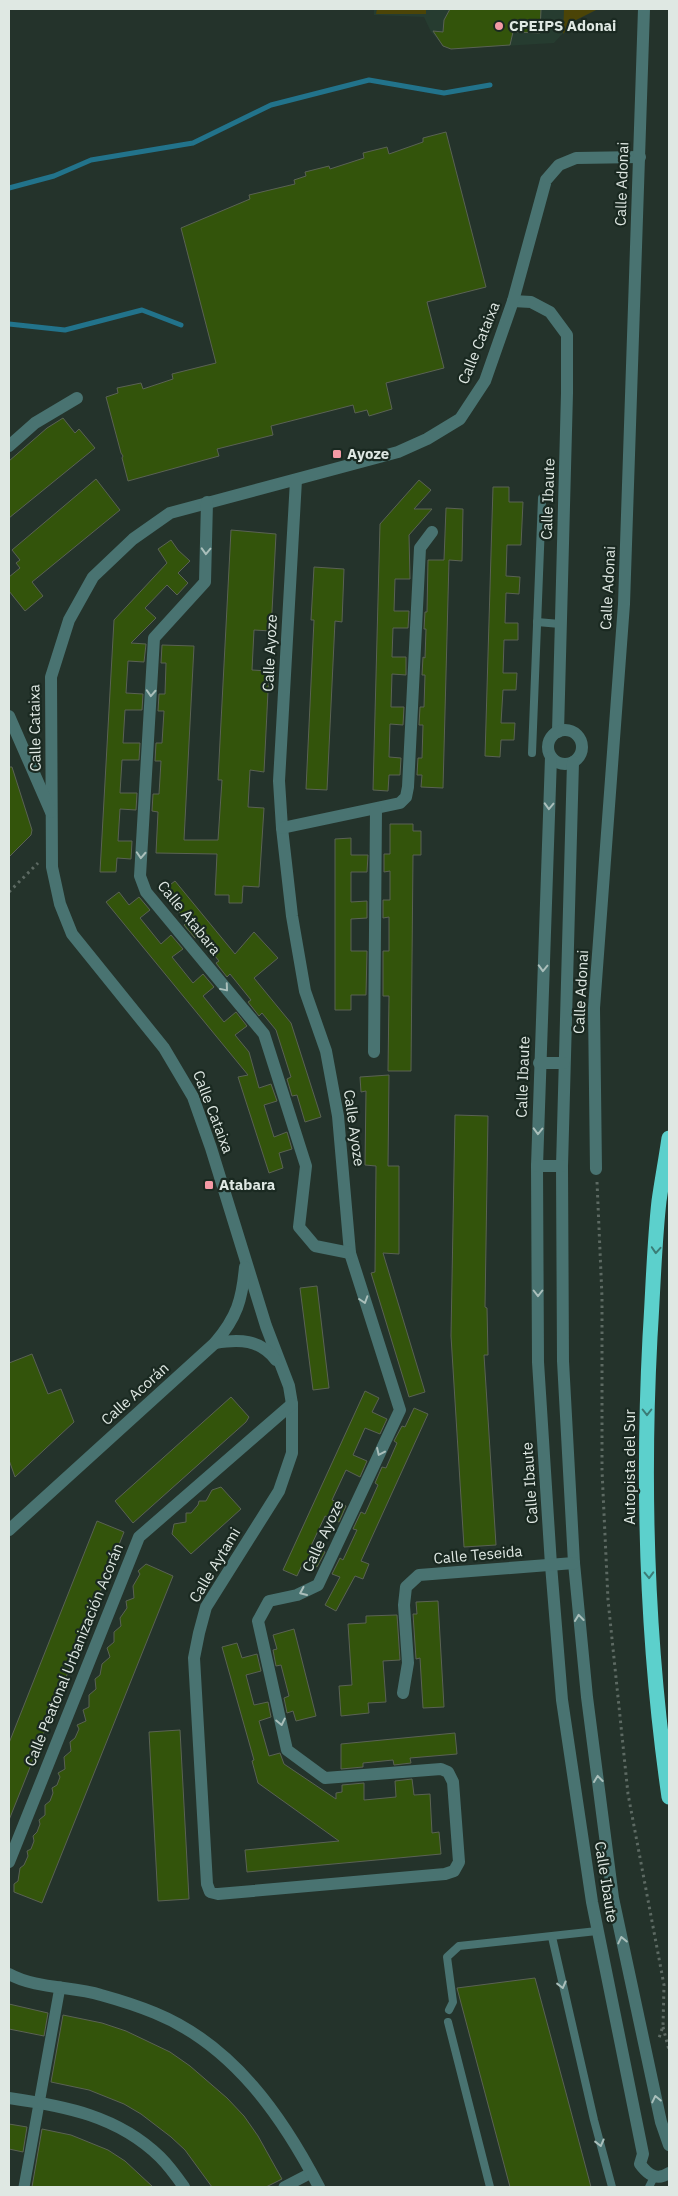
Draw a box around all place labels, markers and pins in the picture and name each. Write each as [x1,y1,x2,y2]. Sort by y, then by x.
place label: CPEIPS Adonai [509,16,616,35]
marker: CPEIPS Adonai [493,20,505,32]
place label: Ayoze [347,444,389,463]
marker: Ayoze [331,448,343,460]
place label: Atabara [219,1175,276,1194]
marker: Atabara [203,1179,215,1191]

